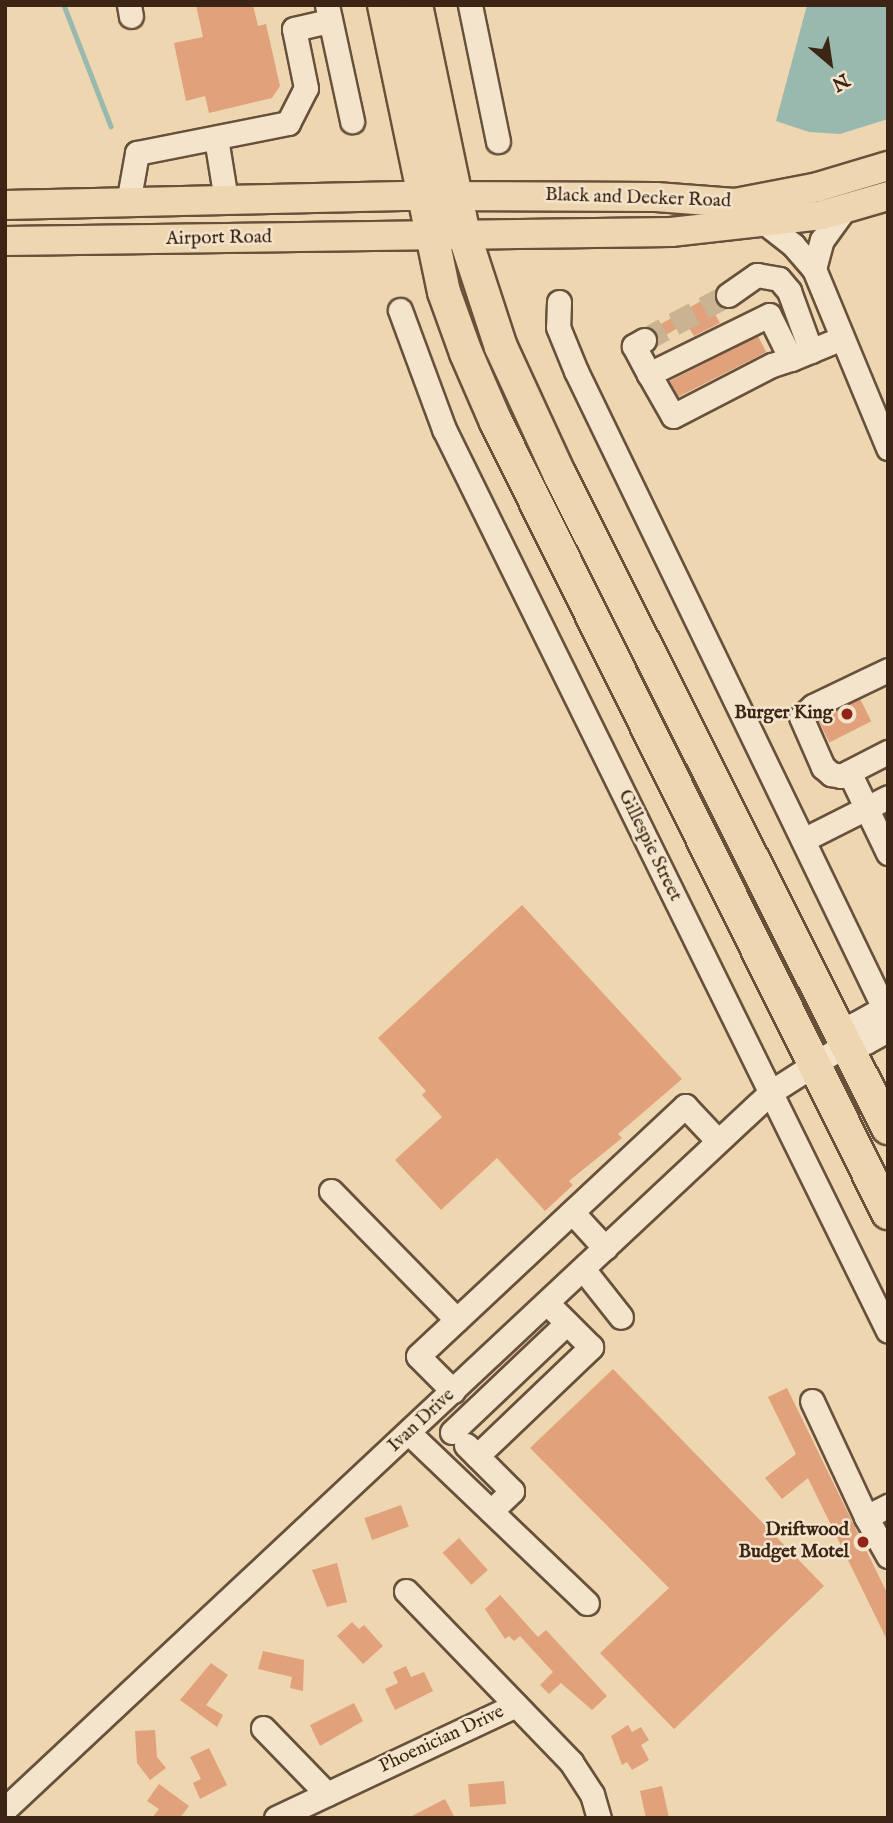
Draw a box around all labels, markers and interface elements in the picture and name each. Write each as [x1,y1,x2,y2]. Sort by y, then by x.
north arrow [795,28,865,98]
text: N [827,67,853,96]
street label: Black and Decker Road [545,184,731,214]
street label: Airport Road [166,227,272,251]
place label: Burger King [734,703,833,725]
marker: Burger King [839,706,855,722]
street label: Gillespie Street [612,787,686,905]
street label: Ivan Drive [384,1384,460,1458]
place label: Driftwood Budget Motel [738,1520,849,1564]
marker: Driftwood Budget Motel [855,1534,871,1550]
street label: Phoenician Drive [376,1701,508,1779]

